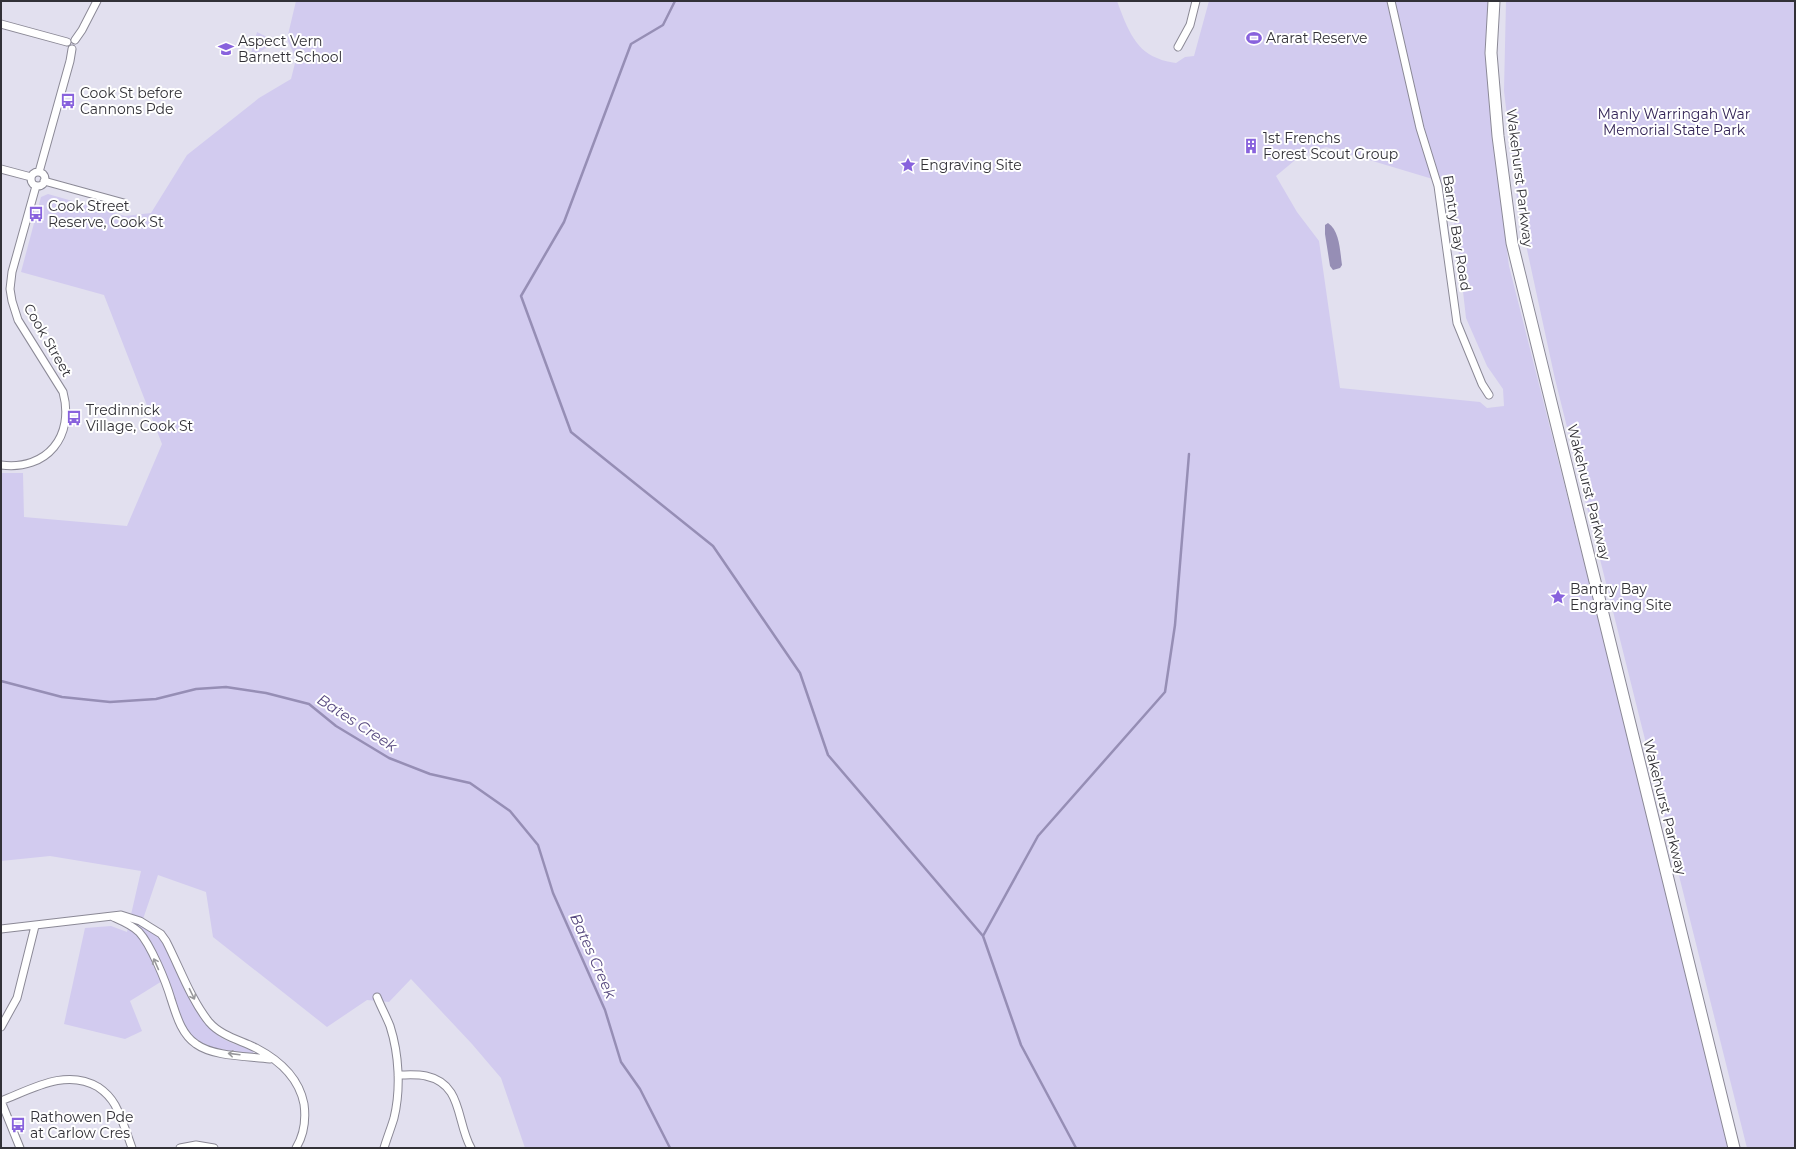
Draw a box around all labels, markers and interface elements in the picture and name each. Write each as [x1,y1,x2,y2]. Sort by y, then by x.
sports icon: Ararat Reserve [1245,29,1263,47]
place label: Ararat Reserve [1266,29,1368,47]
place label: Aspect Vern Barnett School [238,32,342,66]
school or university icon: Aspect Vern Barnett School [217,40,235,58]
place label: Cook St before Cannons Pde [80,84,182,118]
bus stop icon: Cook St before Cannons Pde [59,92,77,110]
park label: Manly Warringah War Memorial State Park [1598,105,1751,139]
street label: Wakehurst Parkway [1503,108,1537,249]
place label: 1st Frenchs Forest Scout Group [1263,129,1398,163]
building icon: 1st Frenchs Forest Scout Group [1242,137,1260,155]
place icon: Engraving Site [899,156,917,174]
place label: Engraving Site [920,156,1022,174]
street label: Bantry Bay Road [1439,174,1475,292]
place label: Cook Street Reserve, Cook St [48,197,164,231]
bus stop icon: Cook Street Reserve, Cook St [27,205,45,223]
street label: Cook Street [20,300,76,380]
place label: Tredinnick Village, Cook St [86,401,194,435]
bus stop icon: Tredinnick Village, Cook St [65,409,83,427]
street label: Wakehurst Parkway [1563,422,1615,562]
place label: Bantry Bay Engraving Site [1570,580,1672,614]
place icon: Bantry Bay Engraving Site [1549,588,1567,606]
water label: Bates Creek [314,690,402,756]
street label: Wakehurst Parkway [1639,737,1691,877]
water label: Bates Creek [566,910,621,1002]
one-way arrow [152,958,159,970]
one-way arrow [189,988,197,1000]
one-way arrow [228,1050,241,1058]
place label: Rathowen Pde at Carlow Cres [30,1108,134,1142]
bus stop icon: Rathowen Pde at Carlow Cres [9,1116,27,1134]

